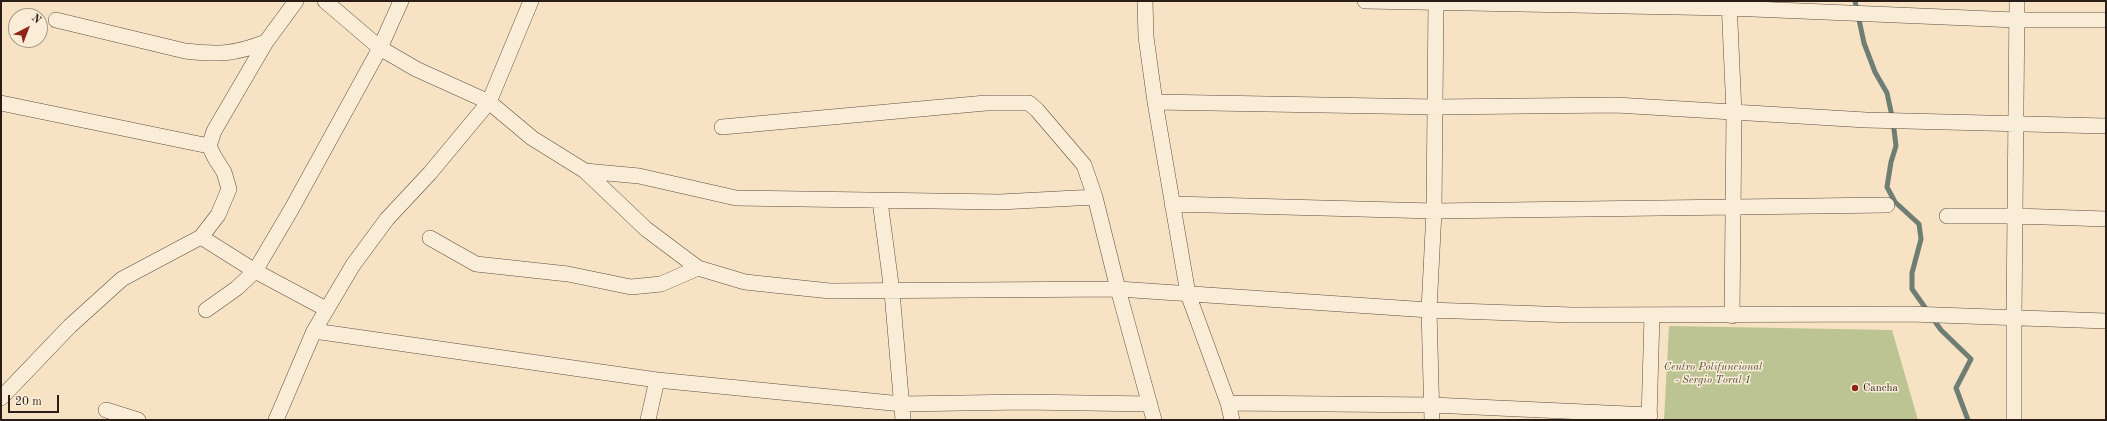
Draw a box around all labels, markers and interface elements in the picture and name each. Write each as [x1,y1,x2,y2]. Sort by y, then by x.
north arrow [8,8,48,48]
text: N [29,13,42,26]
park label: Centro Polifuncional - Sergio Toral 1 [1664,360,1762,386]
place label: Cancha [1863,381,1898,395]
marker: Cancha [1850,383,1860,393]
scale bar [10,387,61,413]
text: 20 m [15,396,42,408]

